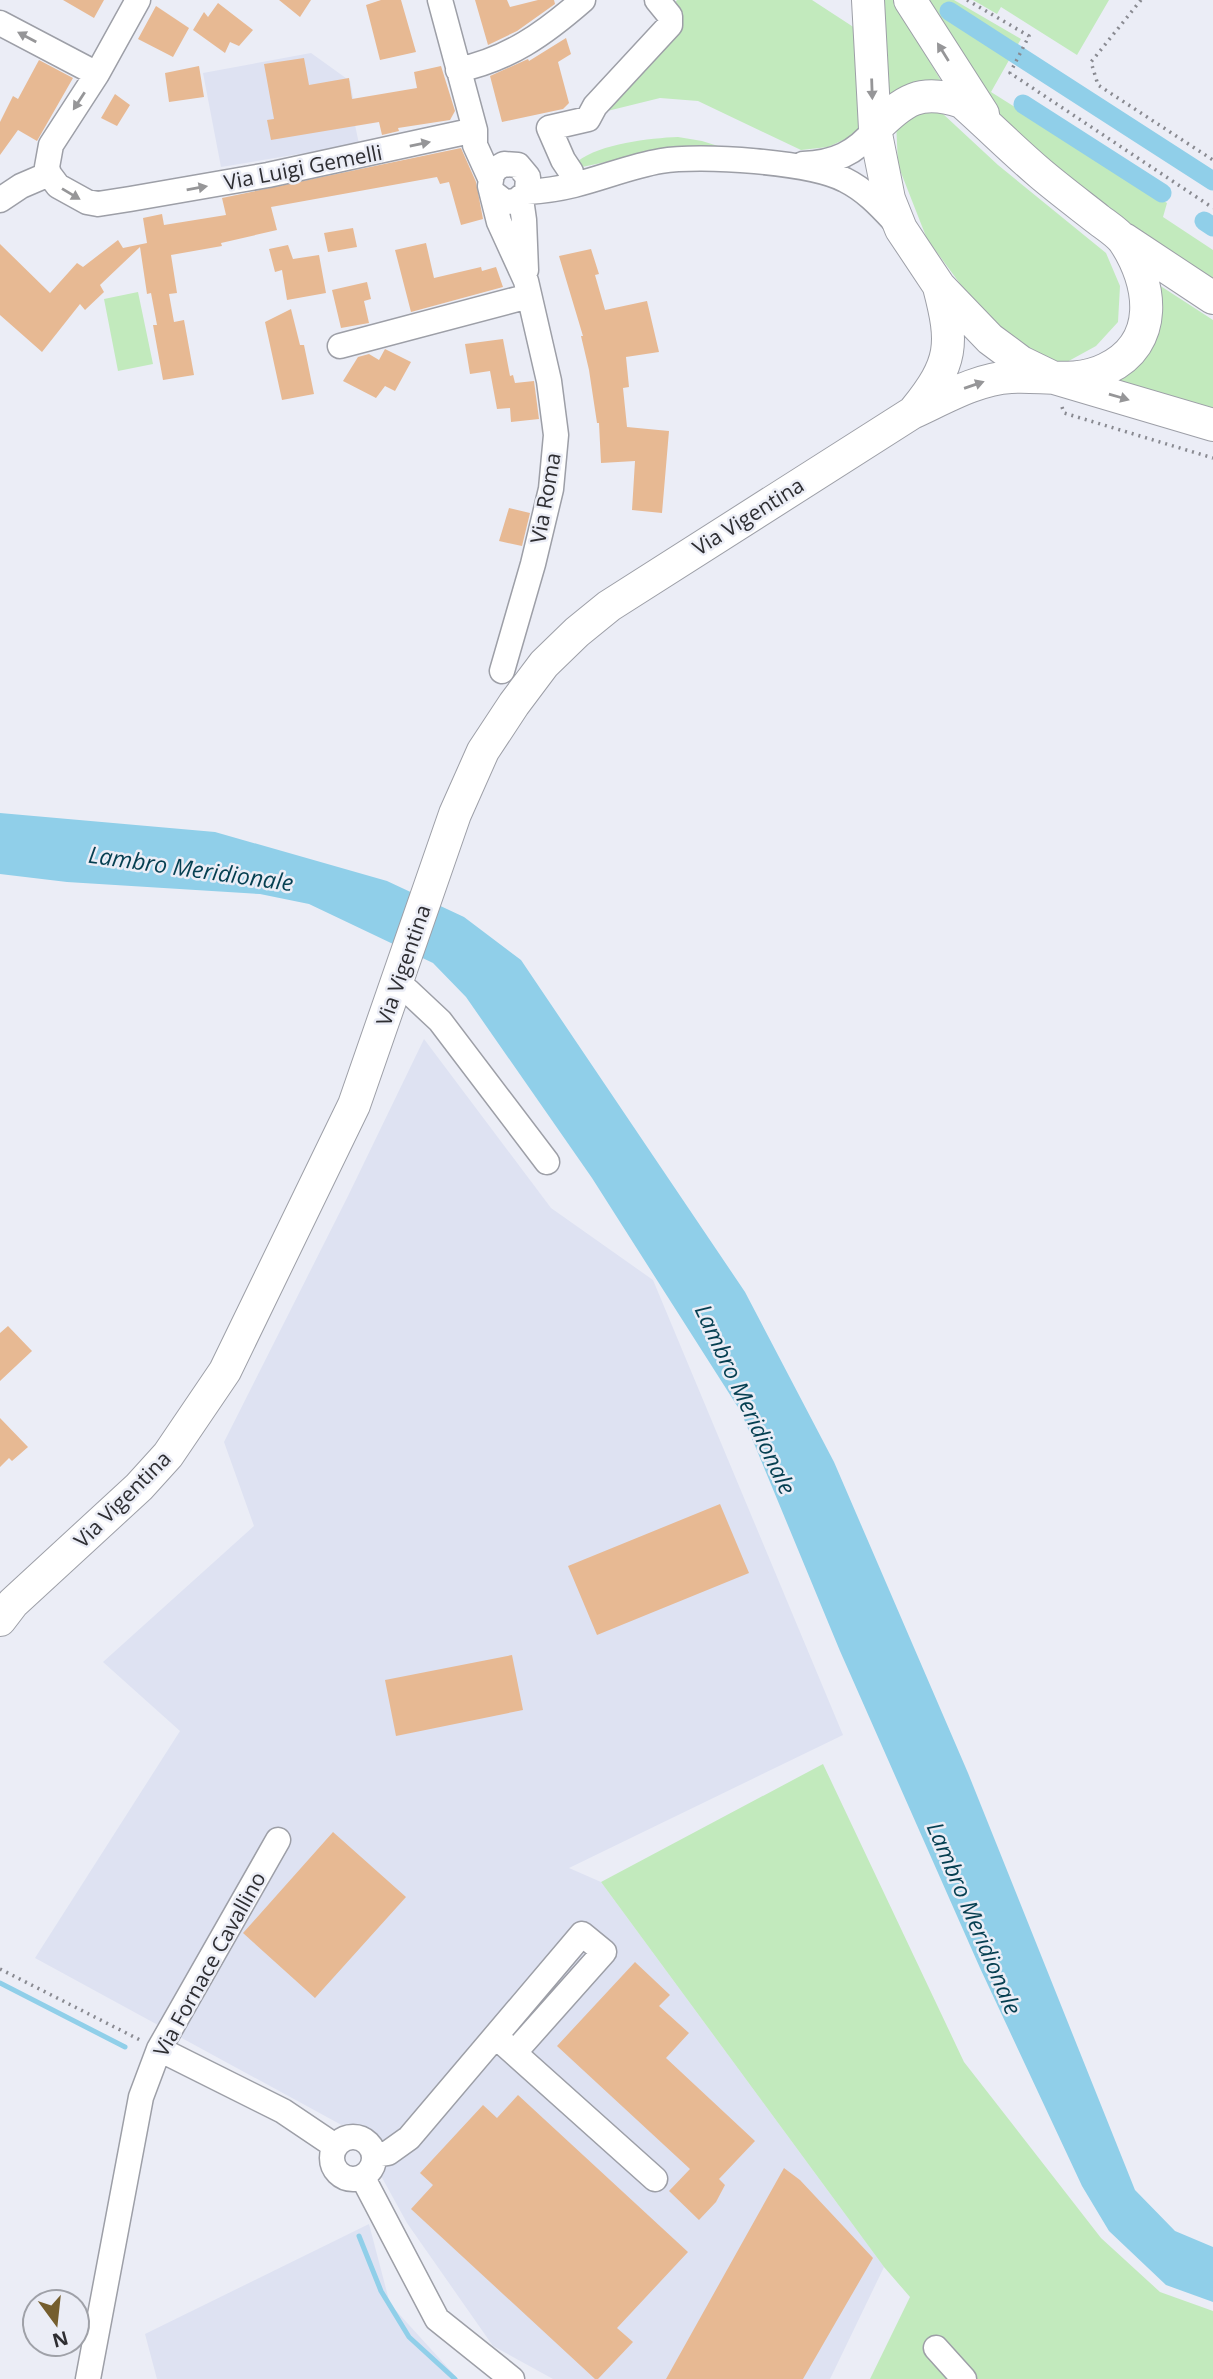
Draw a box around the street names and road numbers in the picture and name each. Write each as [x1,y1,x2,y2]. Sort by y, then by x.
street label: Via Luigi Gemelli [222,138,384,196]
street label: Via Roma [523,450,567,546]
street label: Via Vigentina [687,471,809,561]
street label: Via Vigentina [369,901,437,1029]
street label: Via Vigentina [67,1444,177,1554]
street label: Via Fornace Cavallino [146,1867,272,2061]

